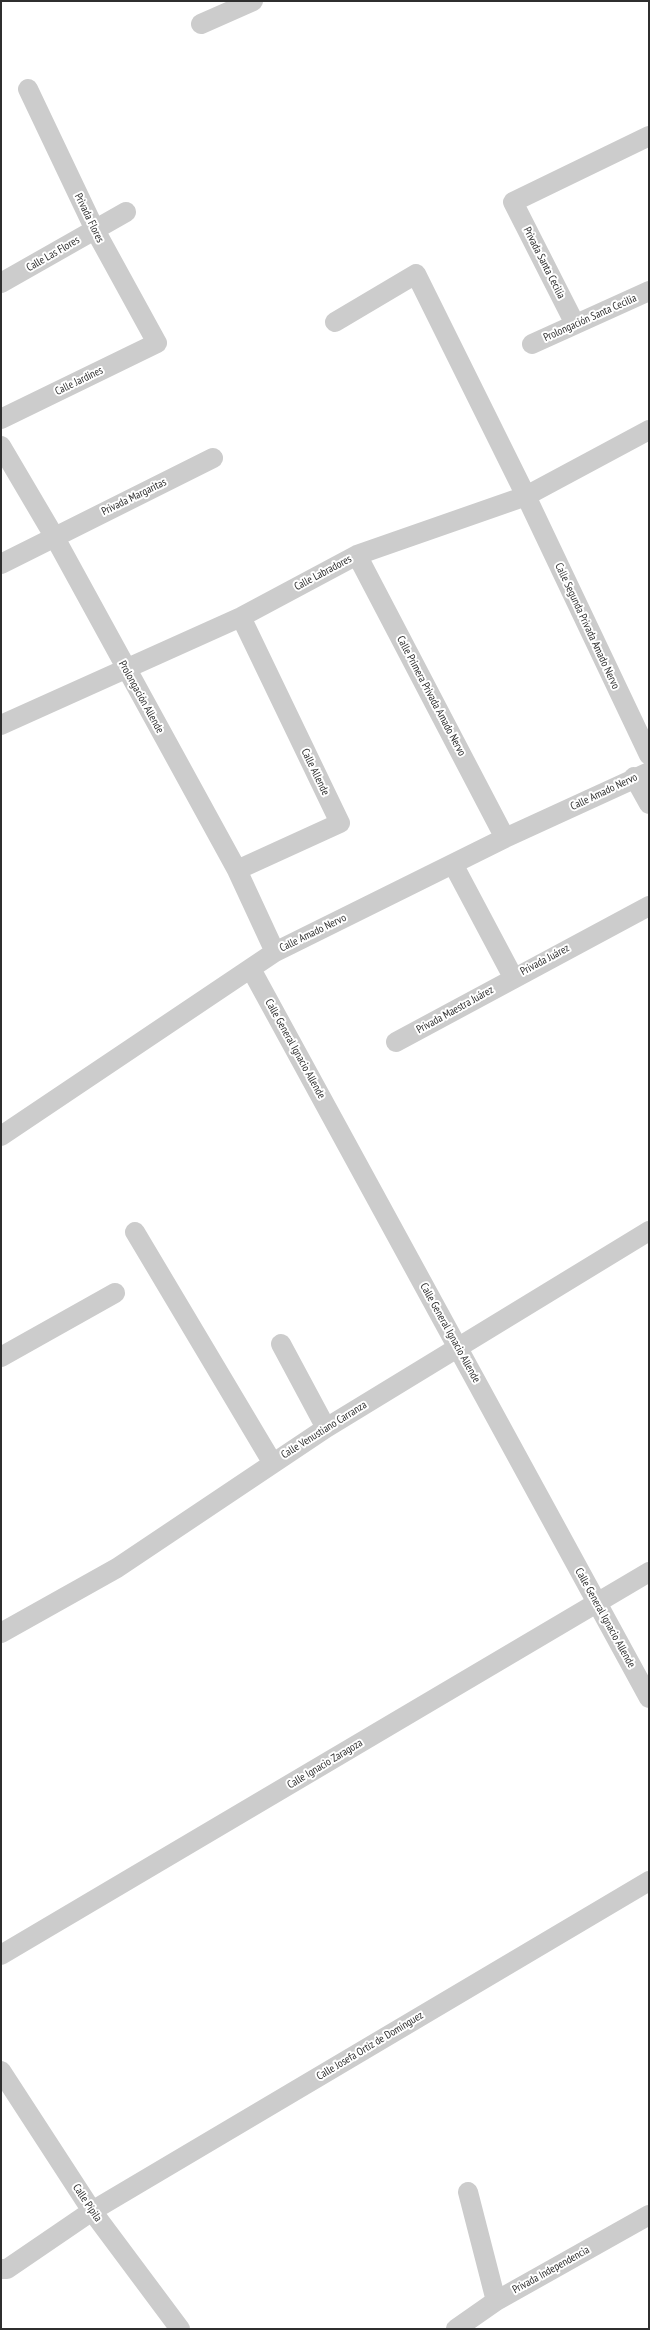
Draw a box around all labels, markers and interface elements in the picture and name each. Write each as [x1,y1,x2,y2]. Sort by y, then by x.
street label: Privada Flores [71,191,107,245]
street label: Privada Santa Cecilia [520,225,568,301]
street label: Calle Las Flores [24,233,82,275]
street label: Prolongación Santa Cecilia [541,292,639,344]
street label: Calle Jardines [53,364,105,398]
street label: Privada Margaritas [99,476,169,518]
street label: Calle Labradores [292,552,354,594]
street label: Calle Segunda Privada Amado Nervo [552,561,622,691]
street label: Calle Primera Privada Amado Nervo [394,634,468,758]
street label: Prolongación Allende [116,658,166,736]
street label: Calle Allende [298,747,332,797]
street label: Calle Amado Nervo [568,771,640,813]
street label: Calle Amado Nervo [278,911,348,955]
street label: Privada Juárez [518,942,572,978]
street label: Privada Maestra Juárez [414,983,496,1037]
street label: Calle General Ignacio Allende [262,997,328,1101]
street label: Calle General Ignacio Allende [417,1281,483,1385]
street label: Calle Venustiano Carranza [279,1398,369,1462]
street label: Calle General Ignacio Allende [572,1566,638,1670]
street label: Calle Ignacio Zaragoza [285,1736,365,1792]
street label: Calle Josefa Ortiz de Domínguez [314,2009,426,2083]
street label: Calle Pípila [70,2182,104,2224]
street label: Privada Independencia [510,2243,592,2297]

